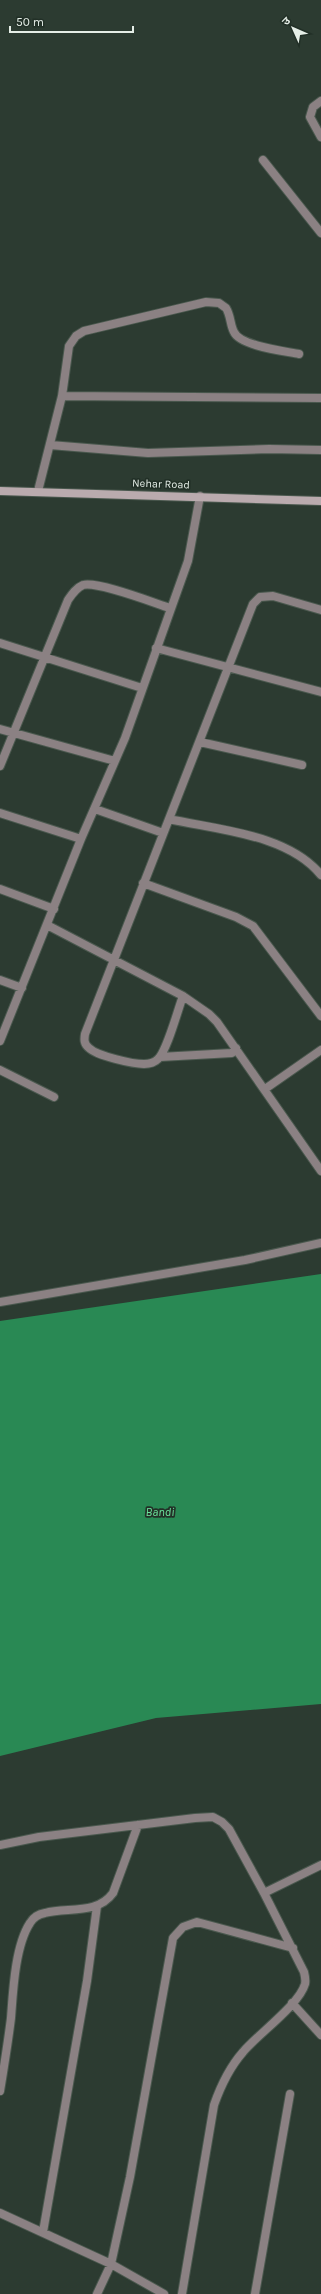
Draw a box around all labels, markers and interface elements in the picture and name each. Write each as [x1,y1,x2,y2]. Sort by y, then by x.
scale bar [10,8,133,34]
north arrow [273,8,313,48]
text: उ [279,14,294,28]
text: 50 m [16,15,44,29]
street label: Nehar Road [132,476,190,492]
water label: Bandi [146,1505,174,1519]

